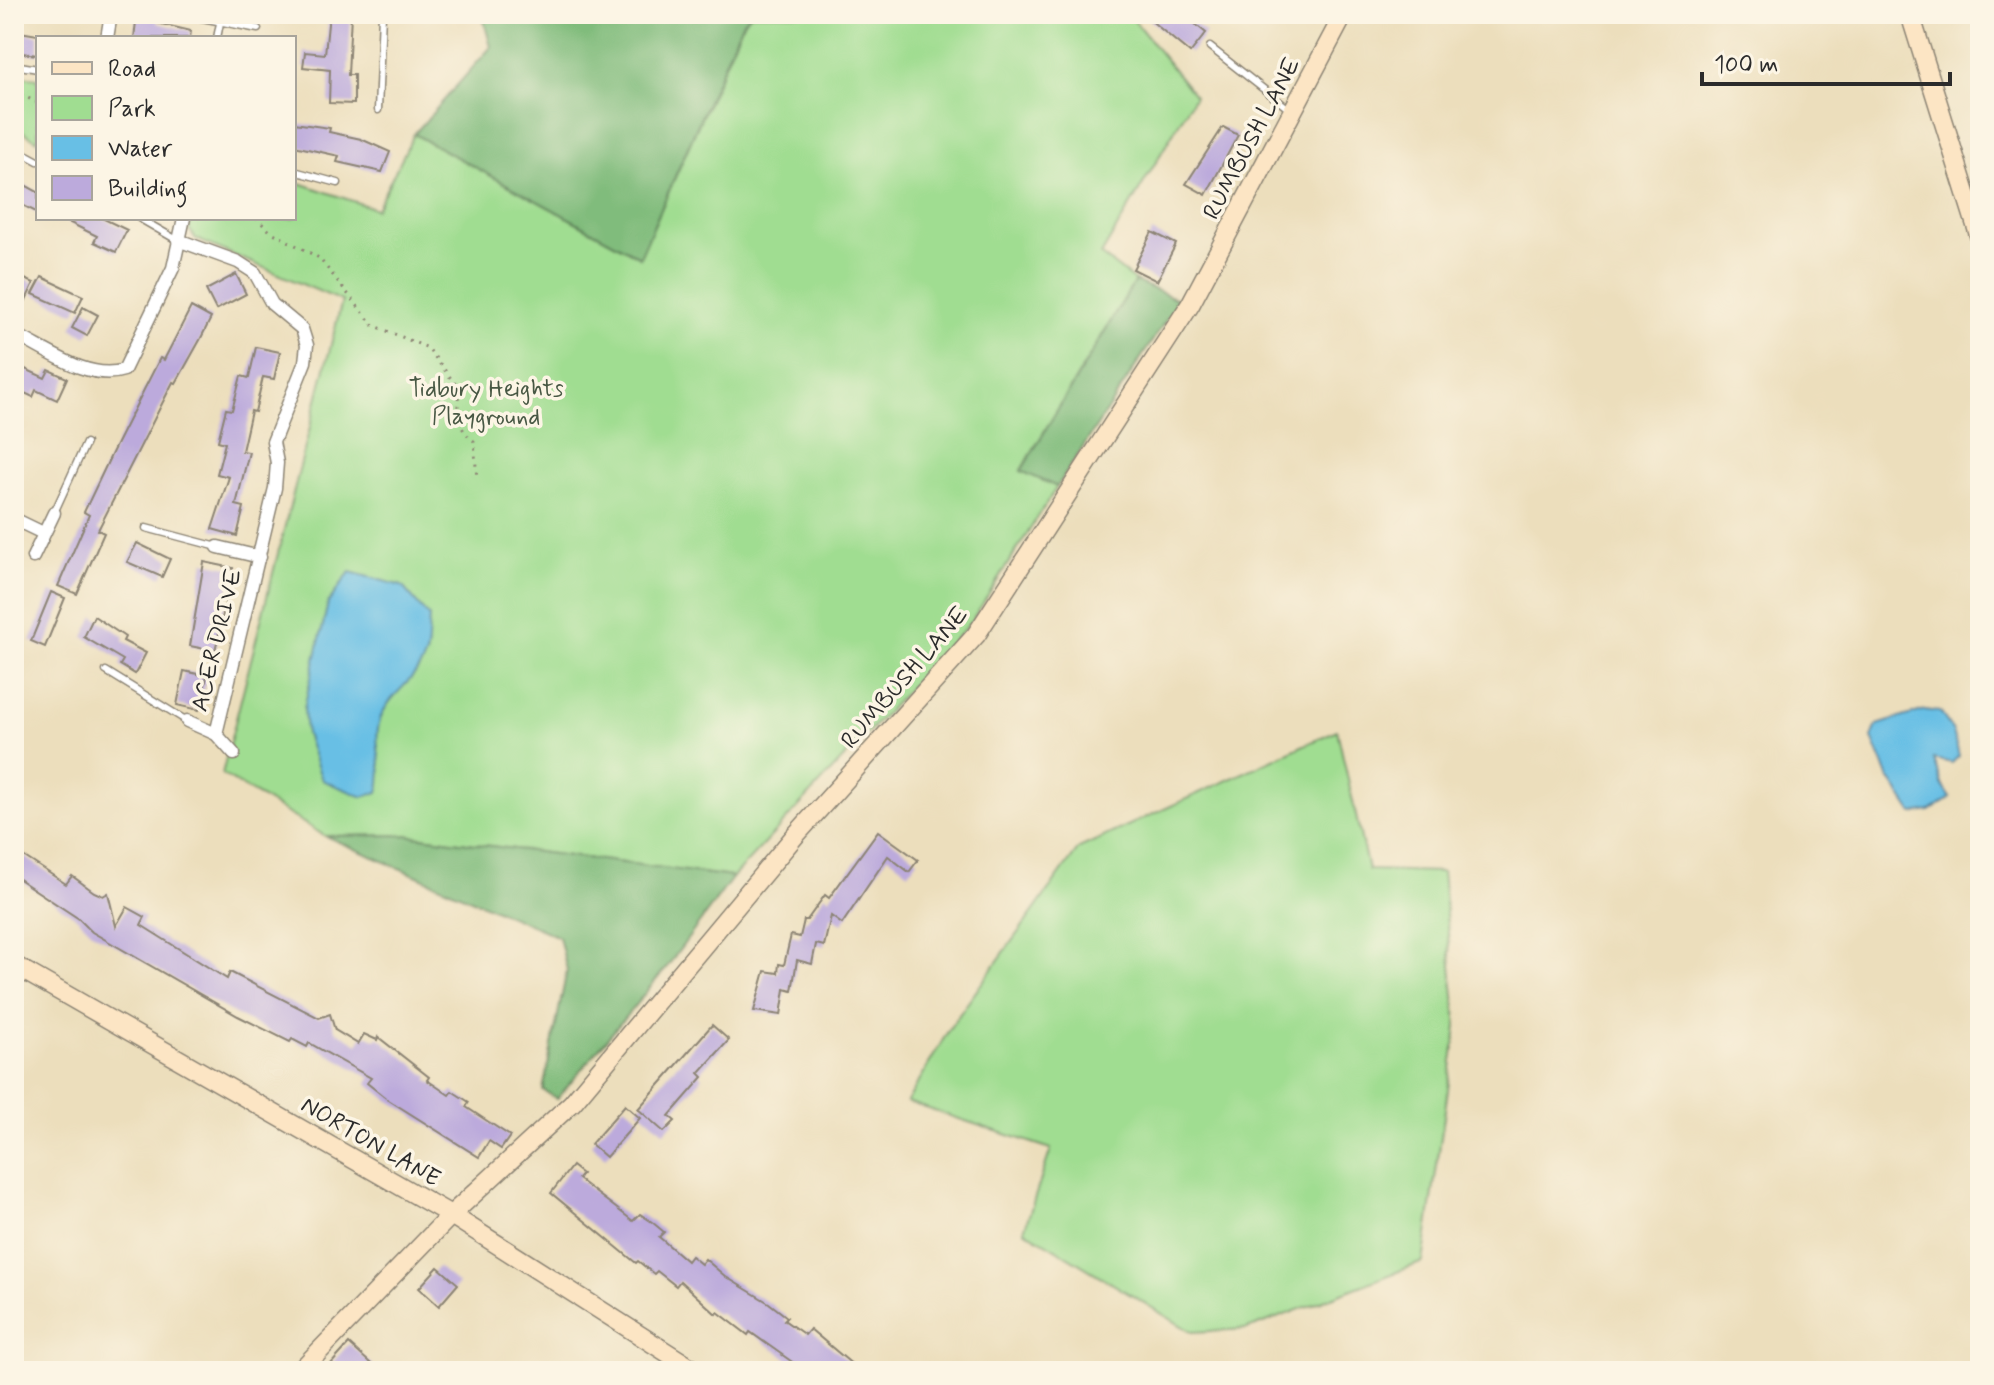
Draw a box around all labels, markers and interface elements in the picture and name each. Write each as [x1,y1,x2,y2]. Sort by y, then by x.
legend [36,36,296,220]
scale bar [1702,36,1950,86]
text: 100 m [1714,50,1778,81]
street label: RUMBUSH LANE [1197,52,1308,225]
text: Road [108,54,156,85]
text: Park [108,94,156,125]
text: Water [108,134,173,165]
text: Building [108,174,188,208]
park label: Tidbury Heights Playground [408,374,564,433]
street label: ACER DRIVE [185,566,250,715]
street label: RUMBUSH LANE [835,600,976,756]
street label: NORTON LANE [295,1090,446,1195]

